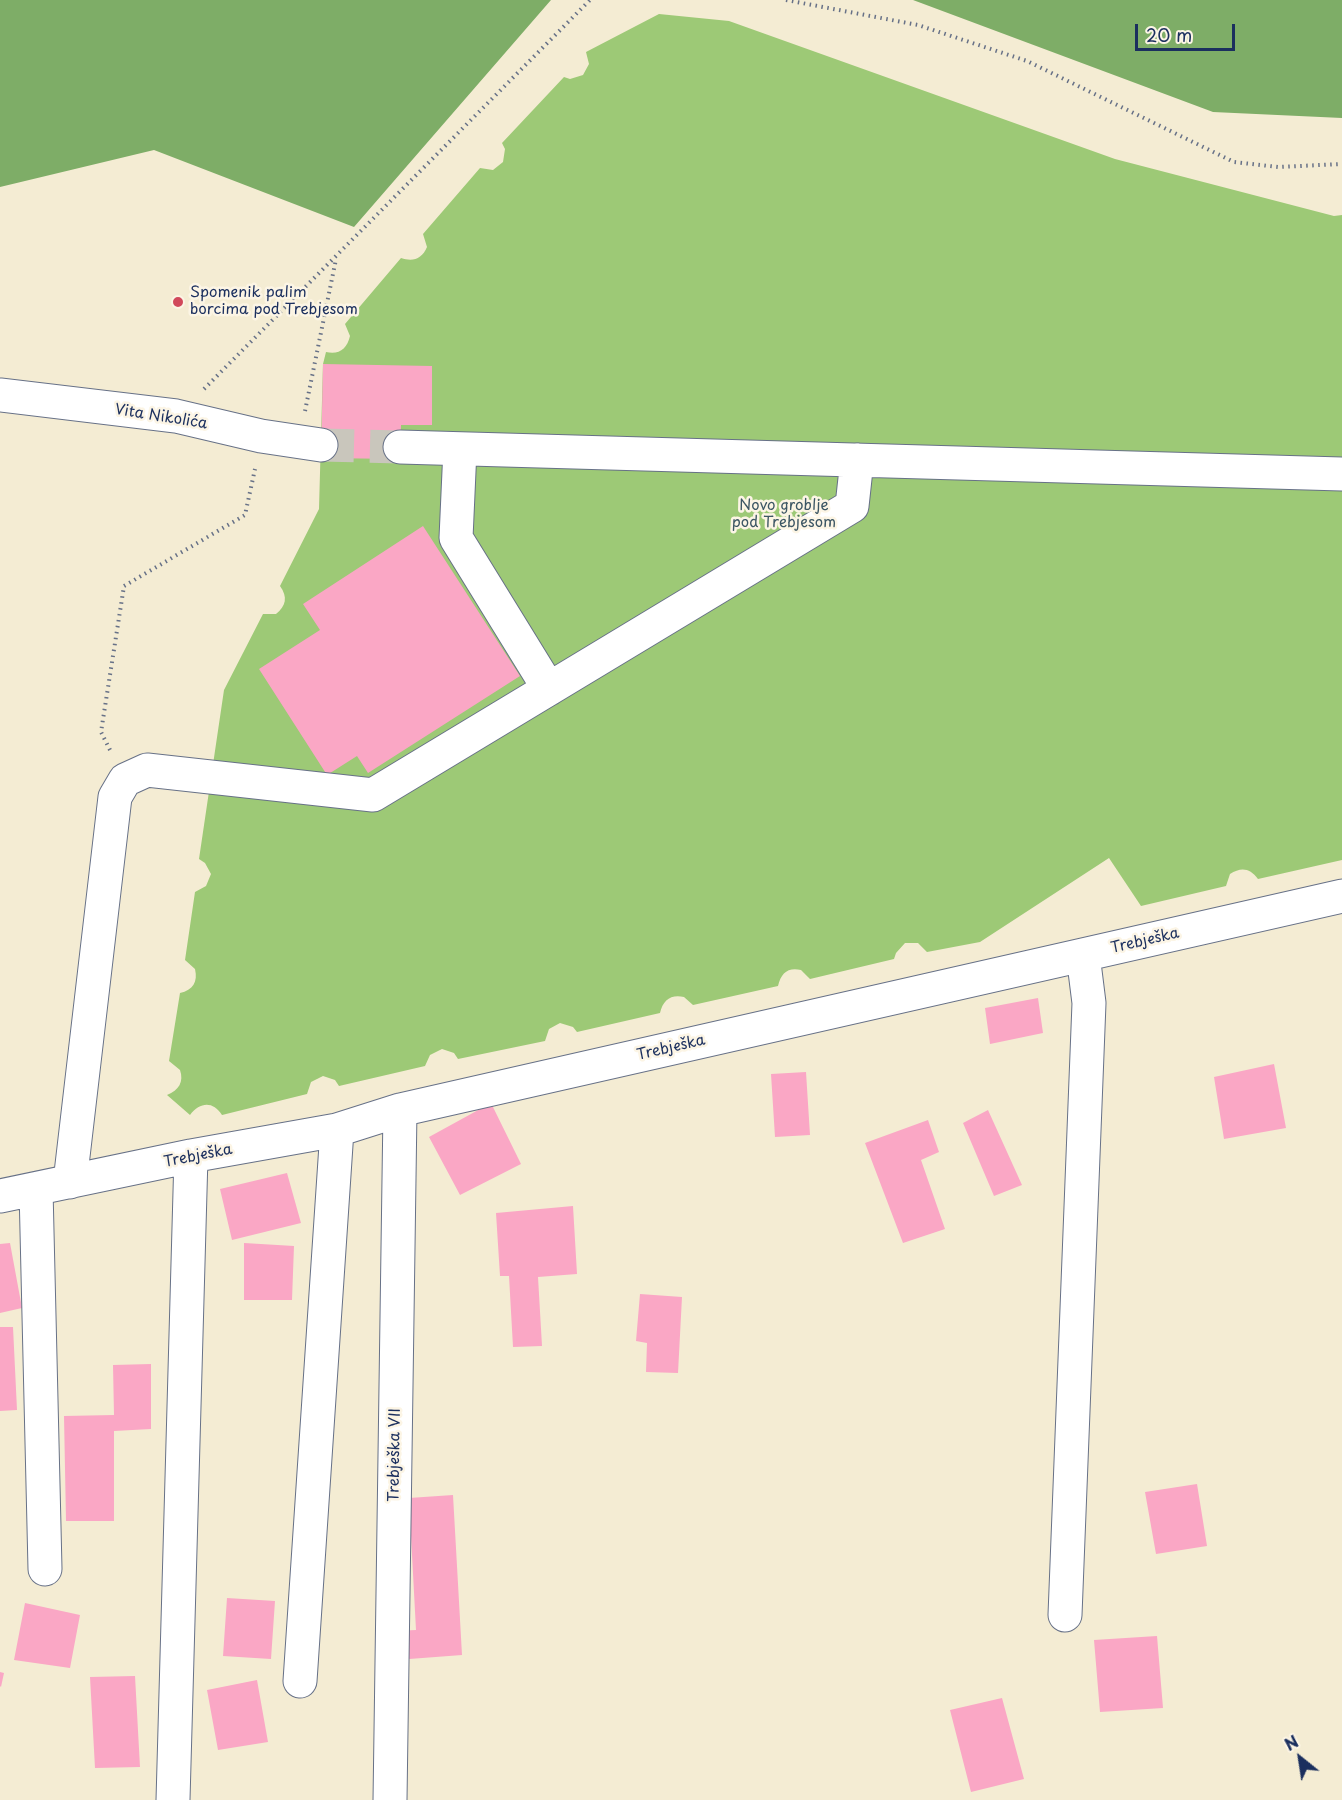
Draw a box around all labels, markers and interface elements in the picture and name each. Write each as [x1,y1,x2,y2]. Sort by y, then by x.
scale bar [1138,12,1238,50]
text: 20 m [1146,21,1192,48]
place label: Spomenik palim borcima pod Trebjesom [190,284,358,319]
marker: Spomenik palim borcima pod Trebjesom [171,295,185,309]
street label: Vita Nikolića [113,401,209,433]
park label: Novo groblje pod Trebjesom [732,497,836,532]
street label: Trebješka [1109,924,1181,958]
street label: Trebješka [635,1031,707,1065]
street label: Trebješka [162,1141,234,1171]
street label: Trebješka VII [385,1408,405,1502]
north arrow [1270,1728,1330,1788]
text: N [1280,1729,1302,1756]

